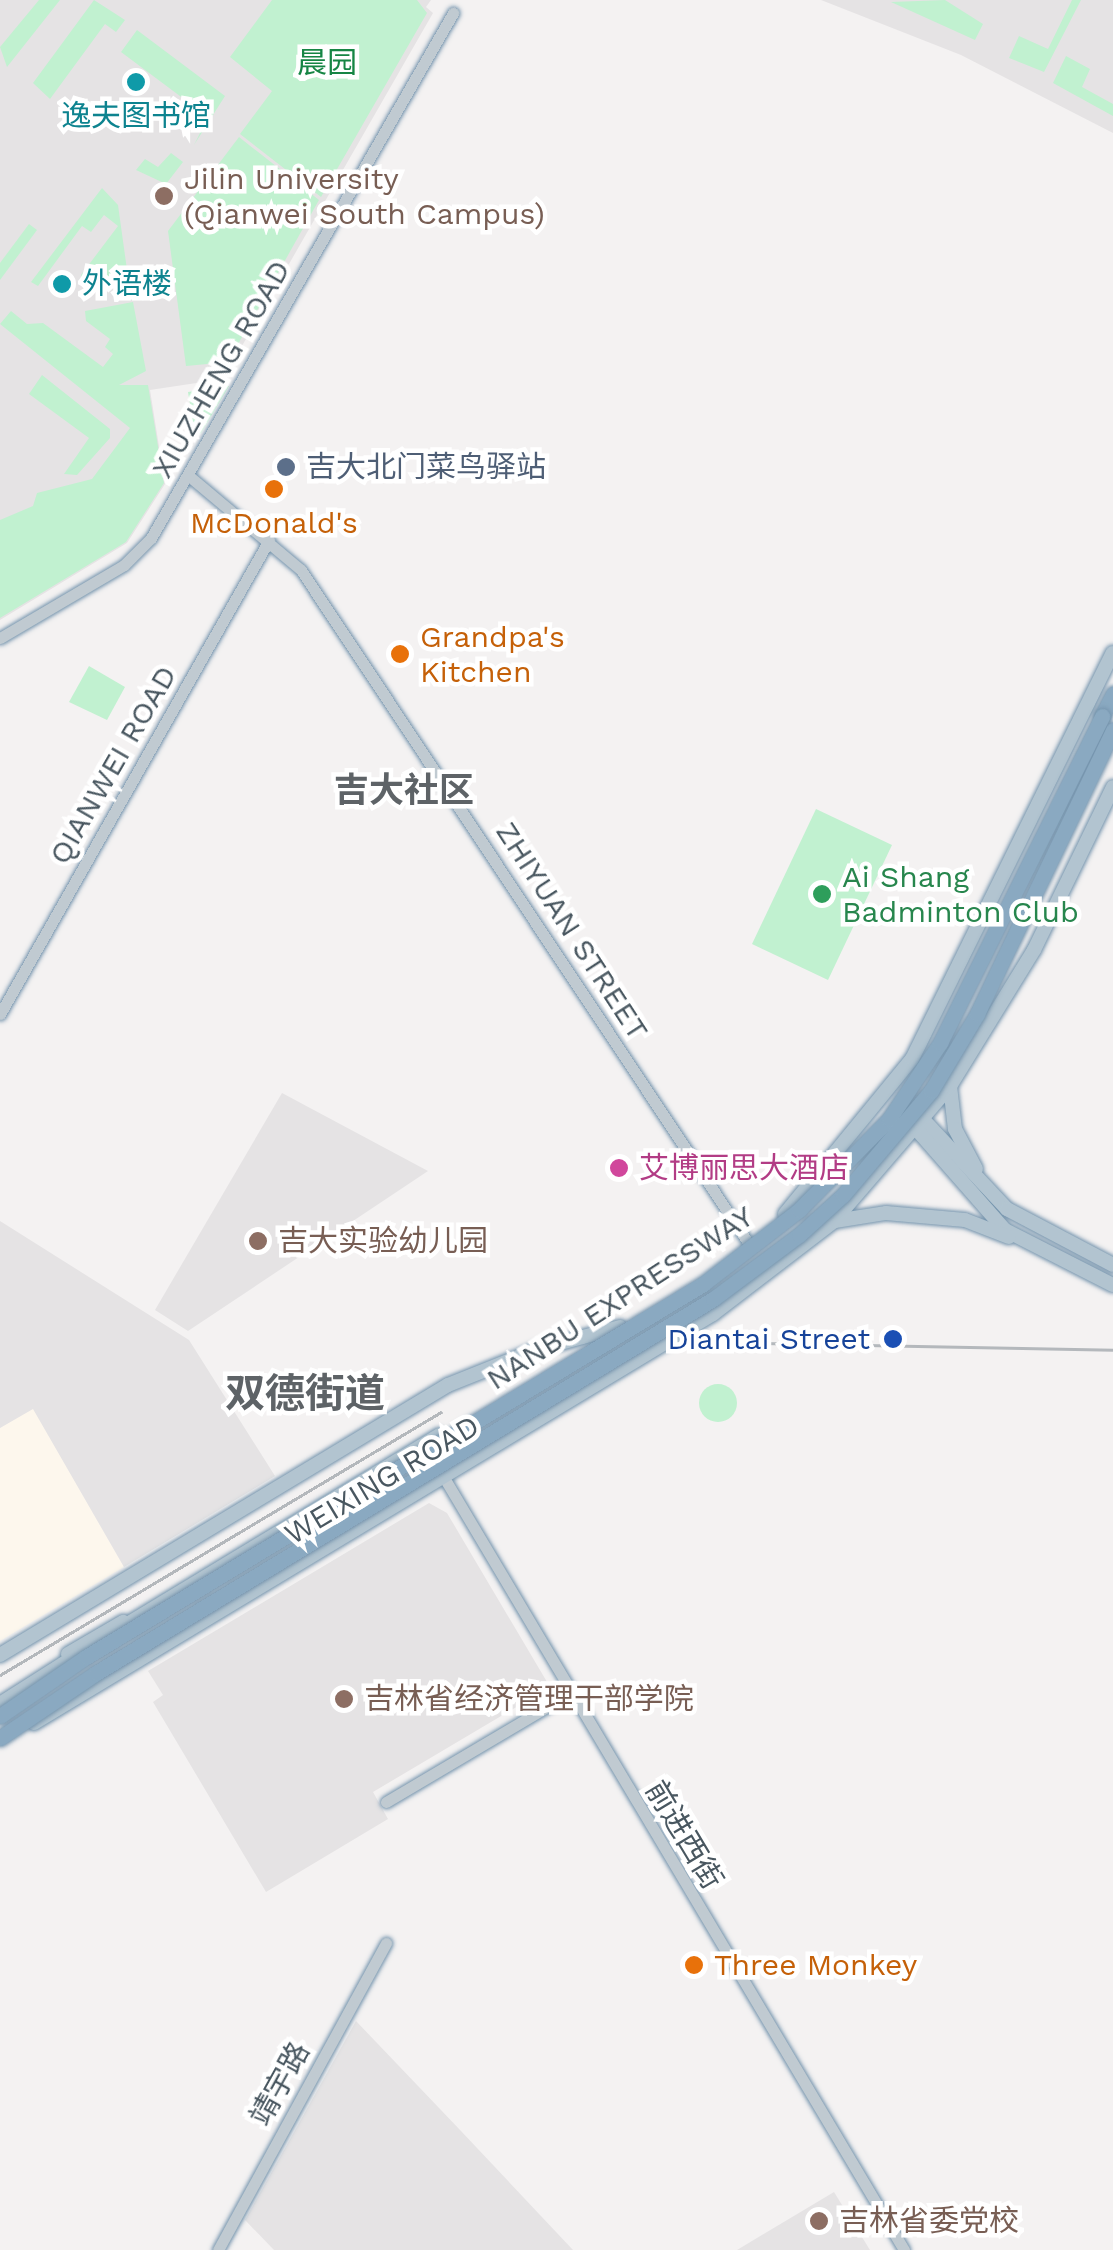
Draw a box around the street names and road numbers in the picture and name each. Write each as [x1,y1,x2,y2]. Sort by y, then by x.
street label: XIUZHENG ROAD [144,254,298,484]
street label: QIANWEI ROAD [42,659,184,871]
street label: ZHIYUAN STREET [488,815,656,1047]
street label: NANBU EXPRESSWAY [480,1198,760,1398]
street label: WEIXING ROAD [278,1408,486,1552]
street label: 前进西街 [638,1774,730,1896]
street label: 靖宇路 [242,2036,318,2132]

